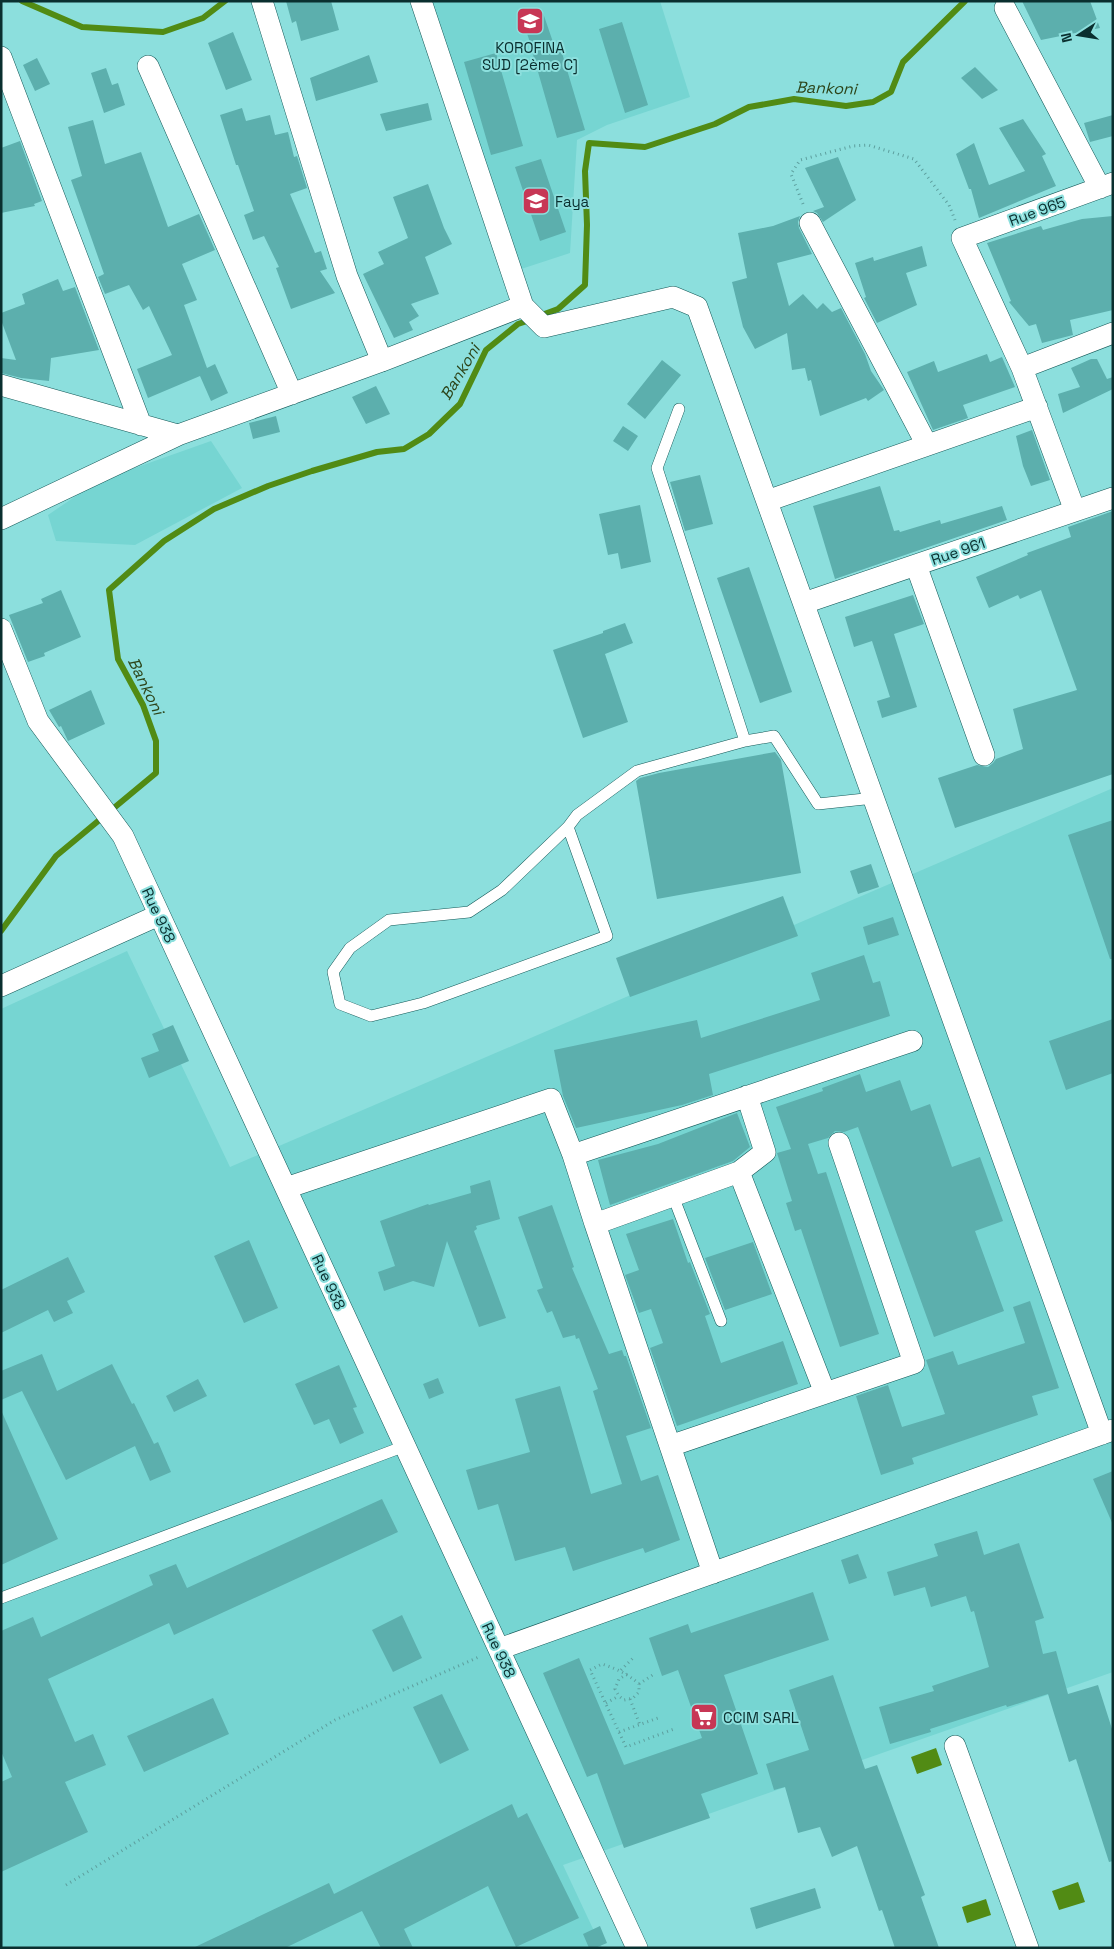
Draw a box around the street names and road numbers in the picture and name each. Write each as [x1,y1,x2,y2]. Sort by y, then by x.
street label: Rue 965 [1006,192,1068,230]
street label: Rue 961 [928,533,988,569]
street label: Rue 938 [138,884,180,946]
street label: Rue 938 [308,1251,350,1313]
street label: Rue 938 [478,1619,520,1681]

